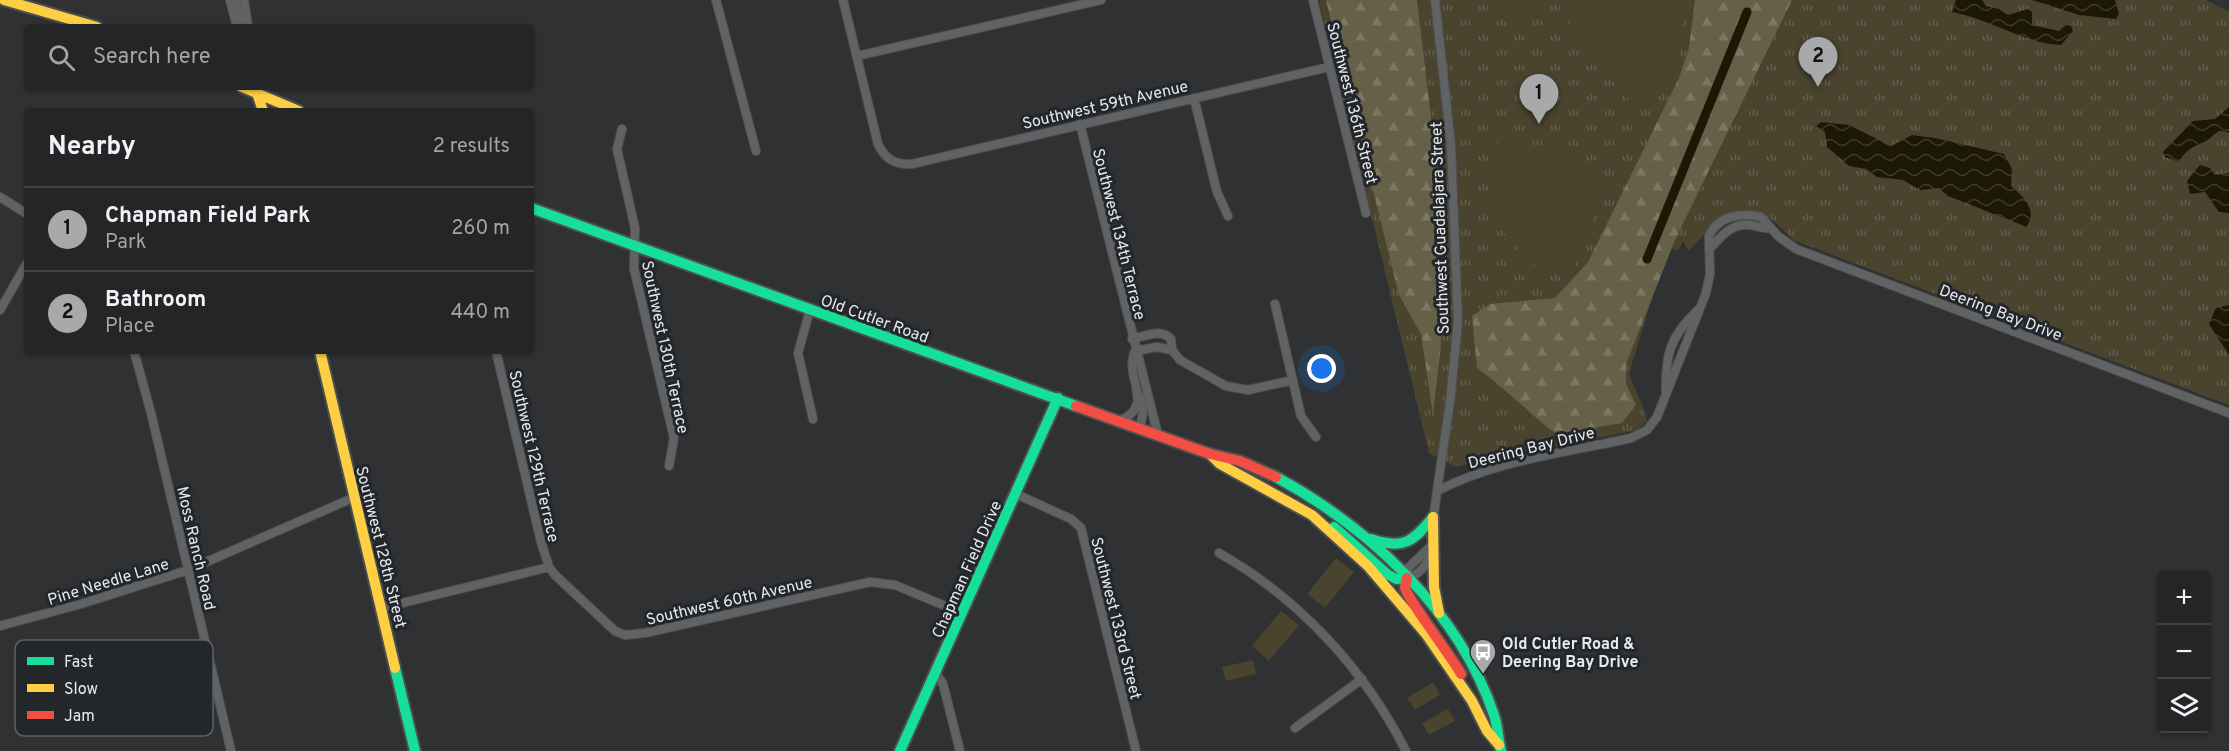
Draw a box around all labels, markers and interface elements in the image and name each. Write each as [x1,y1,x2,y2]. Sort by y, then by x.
street label: Southwest 136th Street [1321,20,1381,187]
search box [24,24,534,90]
pin: 2 [1798,38,1838,87]
icon: search [45,41,78,74]
text: Search here [93,44,211,71]
pin: 1 [1520,74,1558,124]
street label: Southwest 59th Avenue [1021,77,1190,135]
street label: Southwest Guadalajara Street [1427,121,1455,335]
text: Nearby [48,131,136,164]
text: 2 results [433,134,510,160]
street label: Southwest 134th Terrace [1087,147,1149,322]
text: Chapman Field Park [105,203,310,230]
text: 1 [64,216,72,242]
text: 260 m [451,216,510,242]
text: Park [105,230,146,256]
street label: Southwest 130th Terrace [636,259,692,436]
street label: Deering Bay Drive [1936,281,2064,346]
text: Bathroom [105,287,206,314]
street label: Old Cutler Road [817,291,931,349]
text: 2 [61,300,74,326]
text: 440 m [451,300,510,326]
text: Place [105,314,155,340]
your location [1307,354,1336,383]
street label: Southwest 129th Terrace [504,368,563,544]
street label: Deering Bay Drive [1466,424,1597,474]
street label: Southwest 128th Street [350,464,410,631]
street label: Moss Ranch Road [171,485,219,612]
street label: Chapman Field Drive [928,498,1007,642]
street label: Southwest 133rd Street [1085,535,1145,702]
street label: Pine Needle Lane [45,555,172,611]
map controls [2157,571,2211,733]
button: + [2157,571,2211,625]
street label: Southwest 60th Avenue [644,573,814,631]
button: − [2157,625,2211,679]
place label: Old Cutler Road & Deering Bay Drive [1502,635,1638,673]
bus stop icon: Old Cutler Road & Deering Bay Drive [1468,637,1498,675]
legend [15,640,213,736]
text: Fast [64,653,94,673]
button: layers [2157,679,2211,733]
text: Slow [64,680,98,700]
text: Jam [64,707,95,727]

